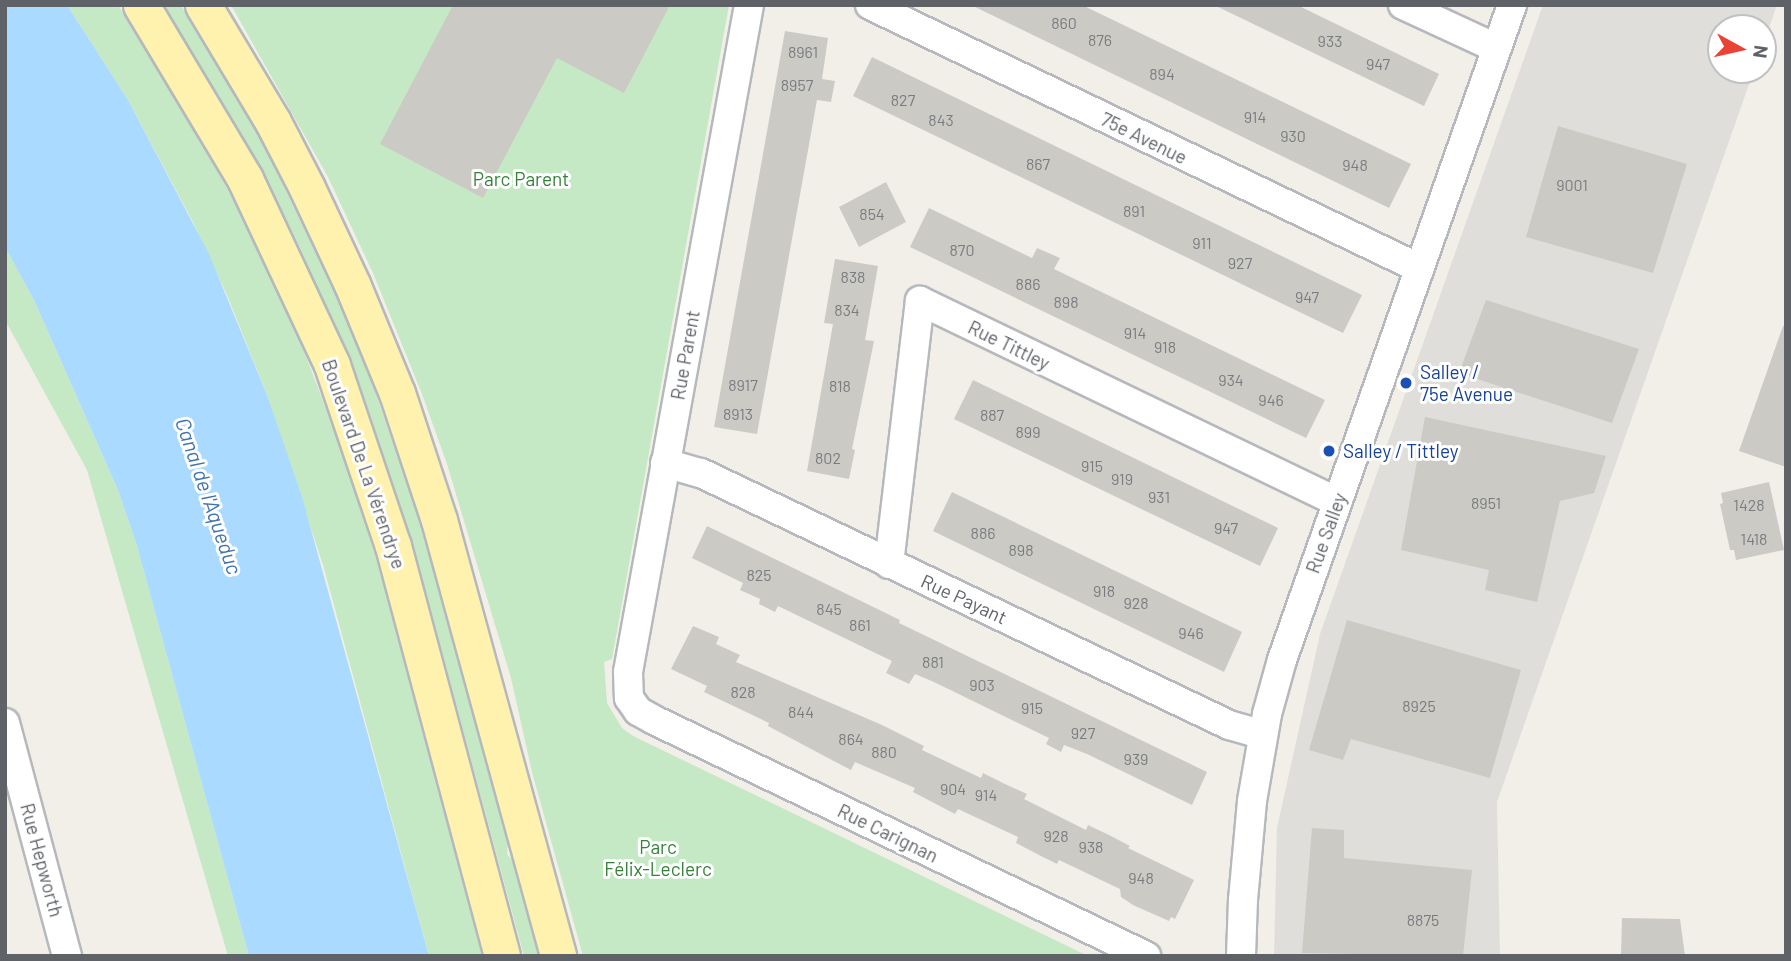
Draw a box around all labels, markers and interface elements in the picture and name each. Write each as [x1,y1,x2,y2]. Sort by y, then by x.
house number: 860 [1051,13,1077,33]
north arrow [1707,14,1777,84]
house number: 876 [1088,30,1112,50]
house number: 933 [1318,31,1342,51]
house number: 8961 [788,42,818,62]
text: N [1749,44,1774,60]
house number: 947 [1366,54,1390,74]
house number: 894 [1149,64,1175,84]
house number: 8957 [781,75,813,95]
house number: 827 [891,90,915,110]
street label: 75e Avenue [1097,107,1191,169]
house number: 914 [1244,107,1266,127]
house number: 843 [928,110,954,130]
house number: 930 [1280,126,1306,146]
house number: 867 [1026,154,1050,174]
house number: 948 [1342,155,1368,175]
park label: Parc Parent [473,168,569,190]
house number: 9001 [1556,175,1588,195]
house number: 891 [1123,201,1145,221]
house number: 854 [859,204,885,224]
house number: 911 [1192,233,1212,253]
house number: 870 [950,240,974,260]
house number: 927 [1228,253,1252,273]
house number: 838 [841,267,865,287]
house number: 886 [1016,274,1040,294]
house number: 947 [1295,287,1319,307]
house number: 898 [1053,292,1079,312]
house number: 834 [834,300,860,320]
street label: Rue Parent [666,308,704,402]
street label: Rue Tittley [964,315,1054,375]
house number: 914 [1124,323,1146,343]
house number: 918 [1154,337,1176,357]
street label: Boulevard De La Vérendrye [317,356,411,572]
place label: Salley / 75e Avenue [1420,361,1513,405]
house number: 934 [1218,370,1244,390]
house number: 8917 [728,375,758,395]
marker: Salley / 75e Avenue [1398,375,1414,391]
house number: 818 [829,376,851,396]
house number: 946 [1258,390,1284,410]
house number: 8913 [723,404,753,424]
house number: 887 [980,405,1004,425]
water label: Canal de l'Aqueduc [170,414,248,578]
house number: 899 [1015,422,1041,442]
place label: Salley / Tittley [1343,440,1459,462]
marker: Salley / Tittley [1321,443,1337,459]
house number: 802 [815,448,841,468]
house number: 915 [1081,456,1103,476]
house number: 919 [1111,469,1133,489]
house number: 931 [1148,487,1170,507]
street label: Rue Salley [1301,490,1351,576]
house number: 8951 [1471,493,1501,513]
house number: 1428 [1733,495,1765,515]
house number: 947 [1214,518,1238,538]
house number: 886 [971,523,995,543]
house number: 1418 [1741,529,1767,549]
house number: 898 [1008,540,1034,560]
house number: 825 [746,565,772,585]
street label: Rue Payant [918,569,1010,629]
house number: 918 [1093,581,1115,601]
house number: 928 [1123,593,1149,613]
house number: 845 [816,599,842,619]
house number: 861 [849,615,871,635]
house number: 946 [1178,623,1204,643]
house number: 881 [922,652,944,672]
house number: 903 [969,675,995,695]
house number: 828 [730,682,756,702]
house number: 8925 [1402,696,1436,716]
house number: 915 [1021,698,1043,718]
house number: 844 [788,702,814,722]
house number: 927 [1071,723,1095,743]
house number: 864 [838,729,864,749]
house number: 880 [871,742,897,762]
house number: 939 [1124,749,1148,769]
house number: 904 [940,779,966,799]
house number: 914 [975,785,997,805]
street label: Rue Carignan [834,799,942,867]
street label: Rue Hepworth [16,801,68,919]
house number: 928 [1043,826,1069,846]
park label: Parc Félix-Leclerc [604,836,712,880]
house number: 938 [1079,837,1103,857]
house number: 948 [1128,868,1154,888]
house number: 8875 [1407,910,1439,930]

